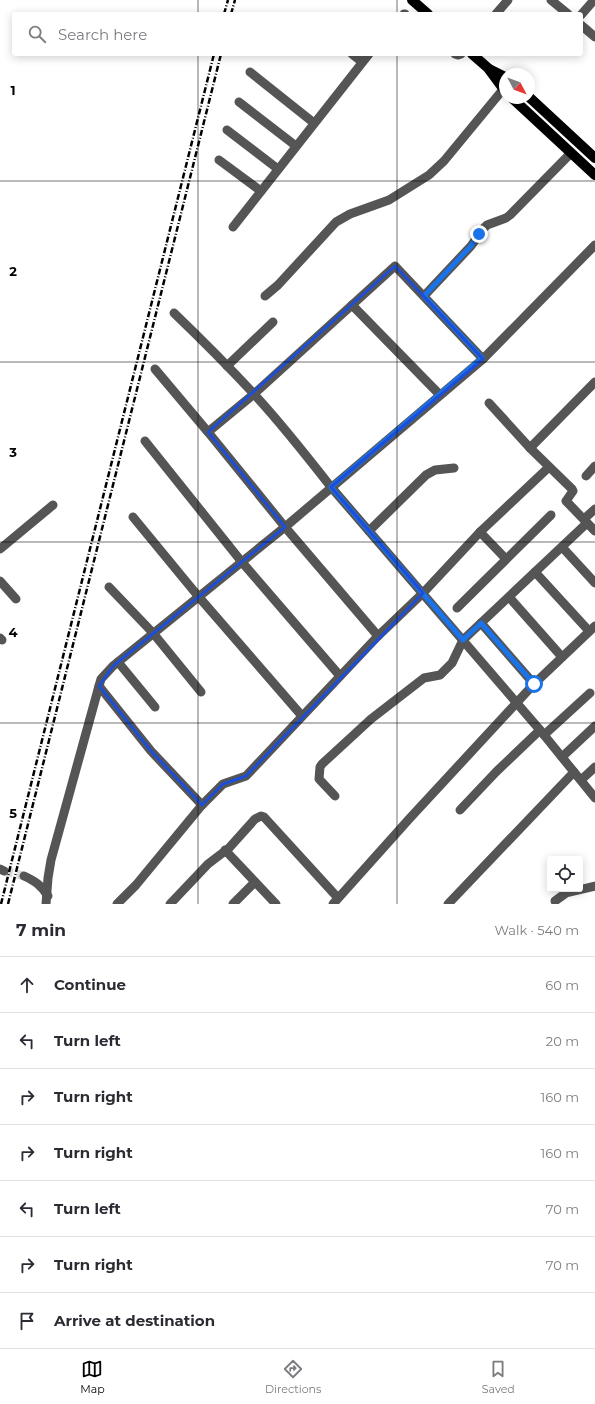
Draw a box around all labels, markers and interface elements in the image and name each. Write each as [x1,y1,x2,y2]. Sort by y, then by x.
search box [12,12,583,56]
icon: search [26,23,48,45]
text: Search here [58,25,147,44]
north arrow [499,68,535,104]
text: 1 [10,82,16,98]
route end [470,225,488,243]
text: 2 [9,263,17,279]
text: 3 [8,444,17,460]
text: 4 [9,624,18,640]
route start [525,675,543,693]
text: 5 [9,805,17,821]
map controls [547,856,583,892]
button: locate [547,856,583,892]
text: 7 min [16,920,66,940]
text: Walk · 540 m [494,922,579,938]
icon: ahead [16,974,38,996]
text: Continue [54,975,126,994]
text: 60 m [545,977,579,993]
icon: left [16,1030,38,1052]
text: Turn left [54,1031,121,1050]
text: 20 m [546,1033,579,1049]
icon: right [16,1086,38,1108]
text: Turn right [54,1087,133,1106]
text: 160 m [541,1089,579,1105]
icon: right [16,1142,38,1164]
text: Turn right [54,1143,133,1162]
text: 160 m [541,1145,579,1161]
icon: left [16,1198,38,1220]
text: Turn left [54,1199,121,1218]
text: 70 m [546,1201,579,1217]
icon: right [16,1254,38,1276]
text: Turn right [54,1255,133,1274]
text: 70 m [546,1257,579,1273]
icon: arrive [16,1310,38,1332]
text: Arrive at destination [54,1311,215,1330]
tab: Map [80,1358,105,1396]
tab: Directions [265,1358,321,1396]
tab: Saved [482,1358,515,1396]

